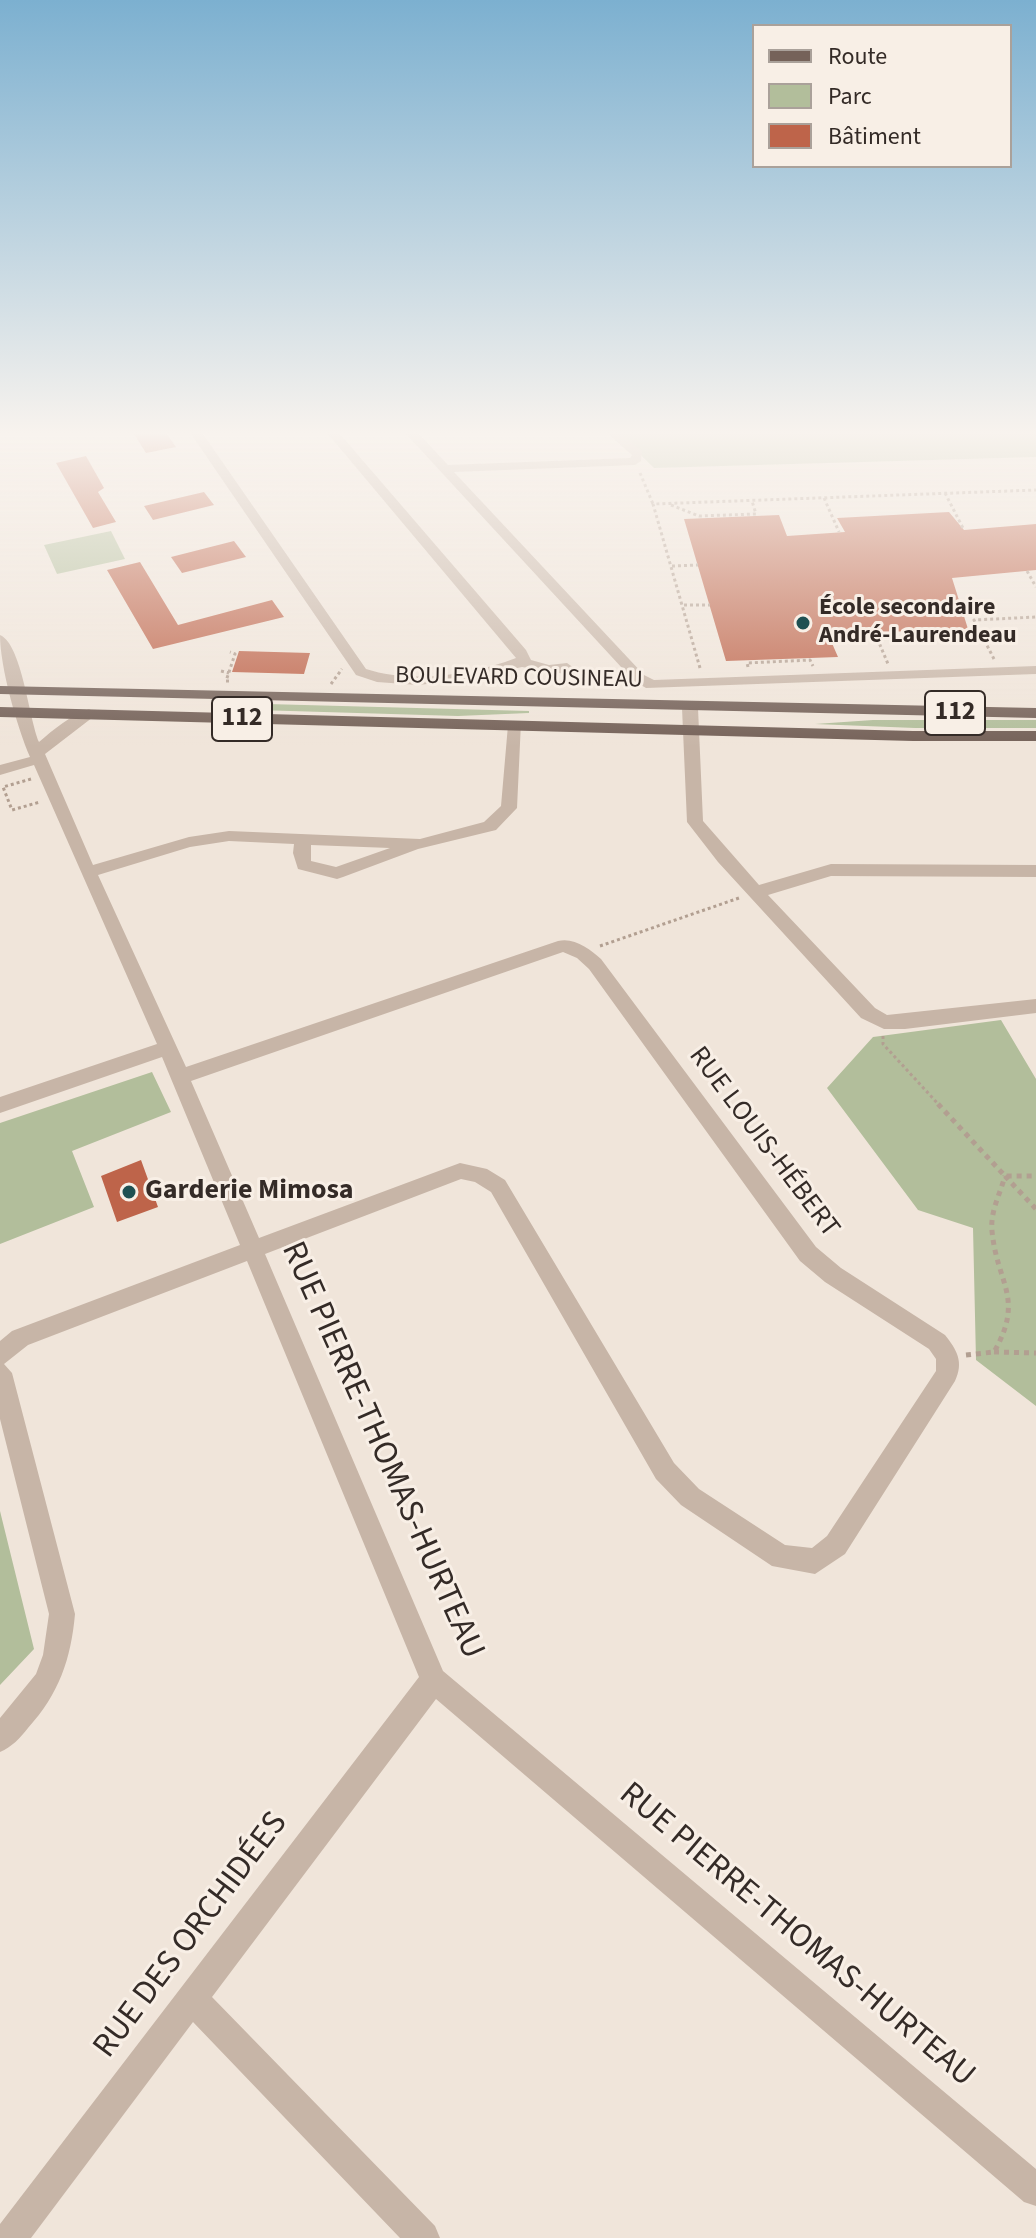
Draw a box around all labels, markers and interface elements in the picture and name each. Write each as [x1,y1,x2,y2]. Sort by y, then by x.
legend [752,24,1012,168]
text: Route [828,39,887,74]
text: Parc [828,79,872,114]
text: Bâtiment [828,119,921,154]
place label: École secondaire André-Laurendeau [819,595,1017,651]
marker: École secondaire André-Laurendeau [794,614,812,632]
street label: BOULEVARD COUSINEAU [395,662,643,696]
road number: 112 [925,691,985,735]
road number: 112 [212,697,272,741]
street label: RUE LOUIS-HÉBERT [680,1041,846,1245]
place label: Garderie Mimosa [145,1175,354,1209]
marker: Garderie Mimosa [120,1183,138,1201]
street label: RUE PIERRE-THOMAS-HURTEAU [270,1236,492,1666]
street label: RUE PIERRE-THOMAS-HURTEAU [610,1775,982,2097]
street label: RUE DES ORCHIDÉES [86,1805,298,2067]

